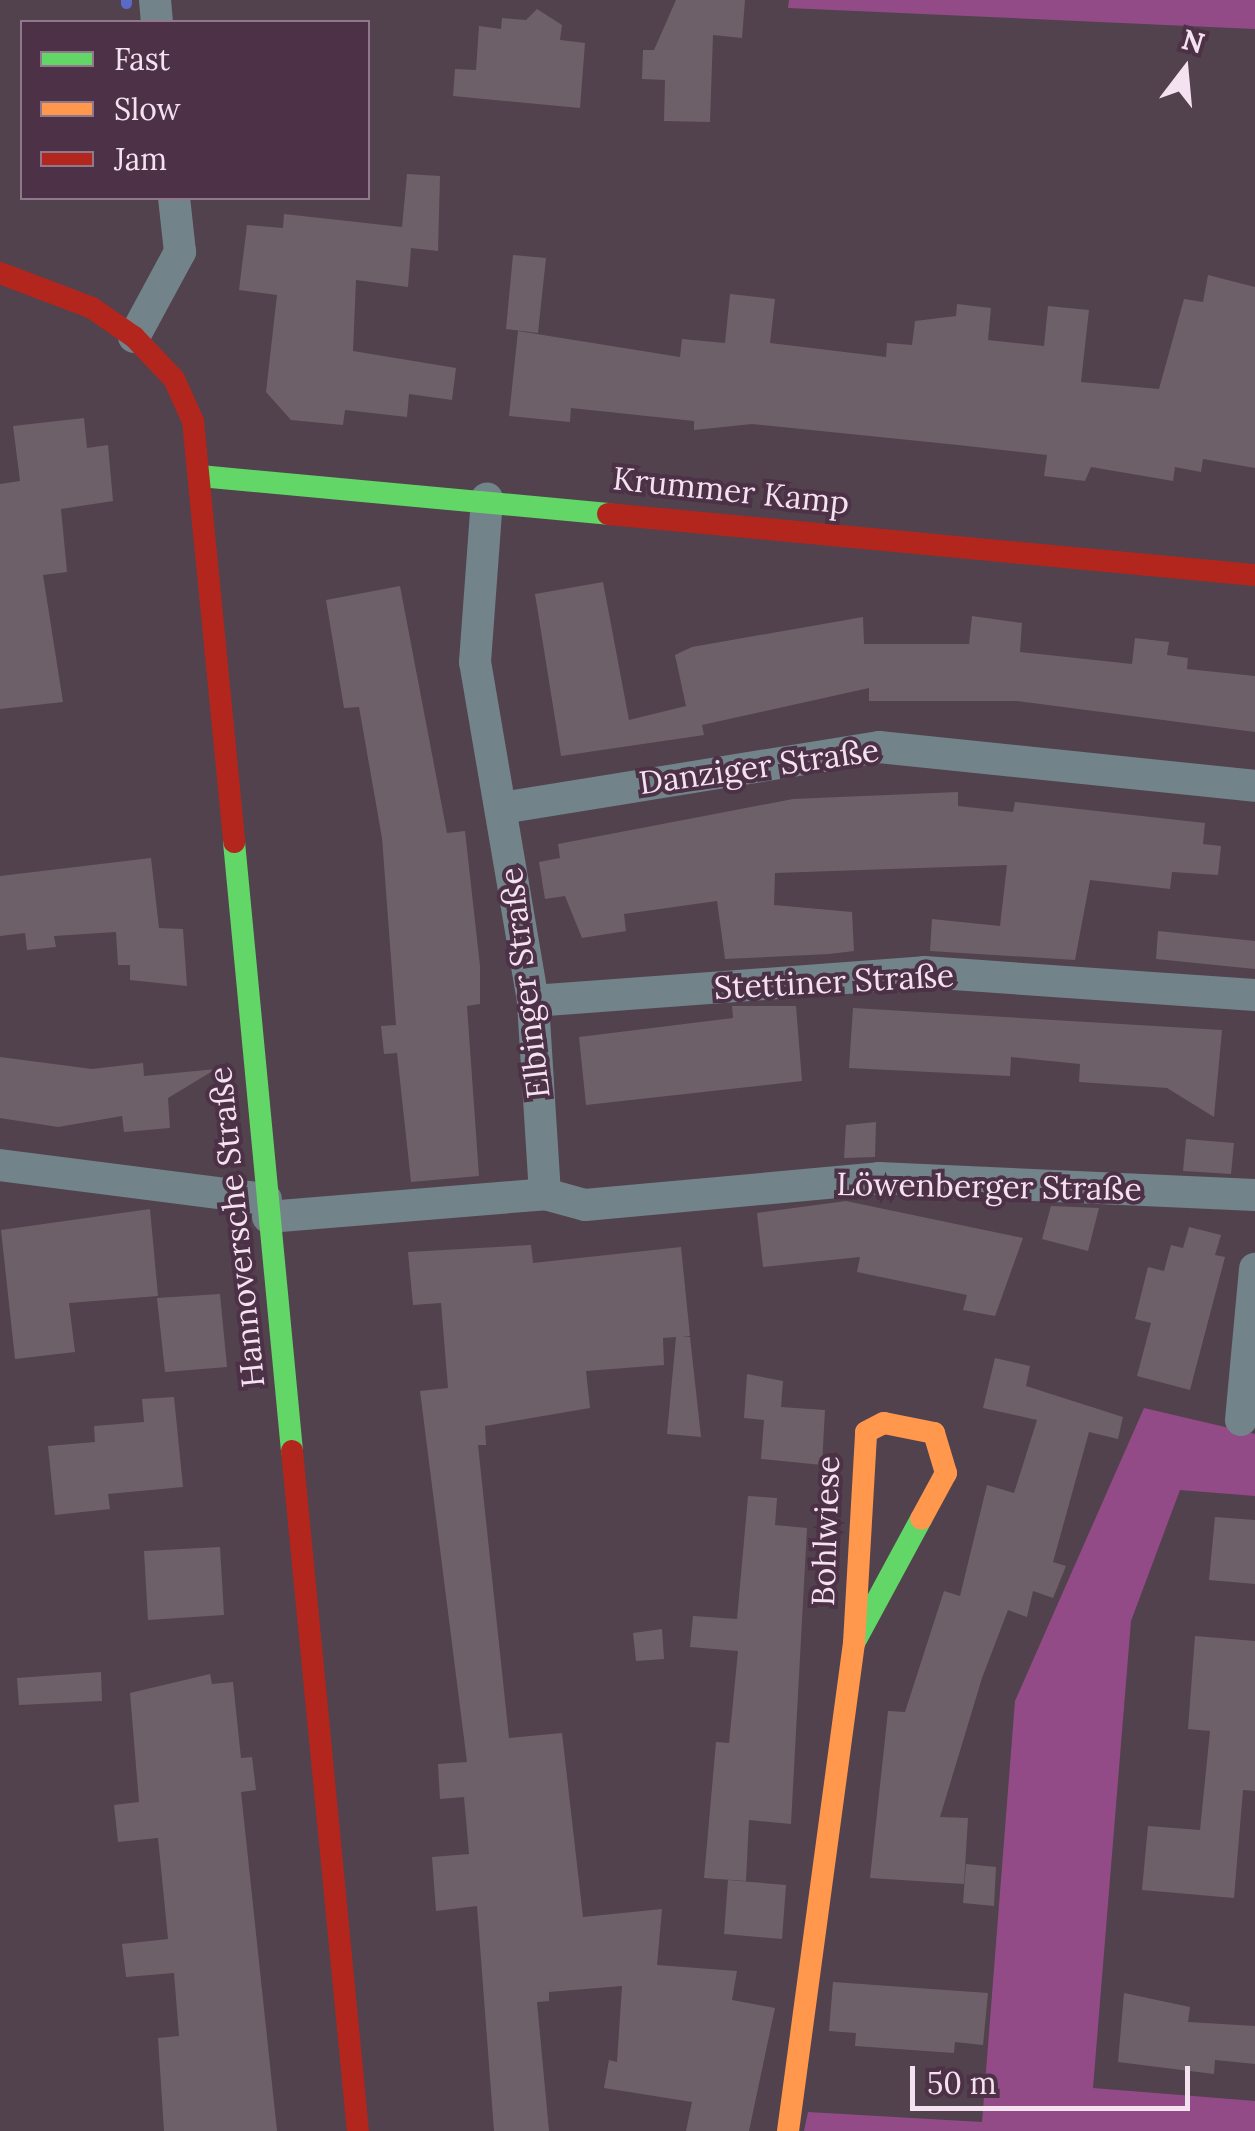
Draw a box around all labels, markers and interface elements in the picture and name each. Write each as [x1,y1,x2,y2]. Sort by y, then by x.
legend [20,20,370,200]
north arrow [1135,20,1235,120]
text: N [1178,21,1209,61]
text: Fast [114,40,170,78]
text: Slow [114,90,180,128]
text: Jam [114,140,167,178]
street label: Krummer Kamp [611,459,851,523]
street label: Danziger Straße [637,731,881,803]
street label: Elbinger Straße [492,865,558,1101]
street label: Stettiner Straße [713,957,955,1007]
street label: Hannoversche Straße [201,1065,273,1389]
street label: Löwenberger Straße [836,1165,1142,1209]
street label: Bohlwiese [804,1455,848,1607]
scale bar [915,2046,1195,2108]
text: 50 m [927,2064,997,2102]

